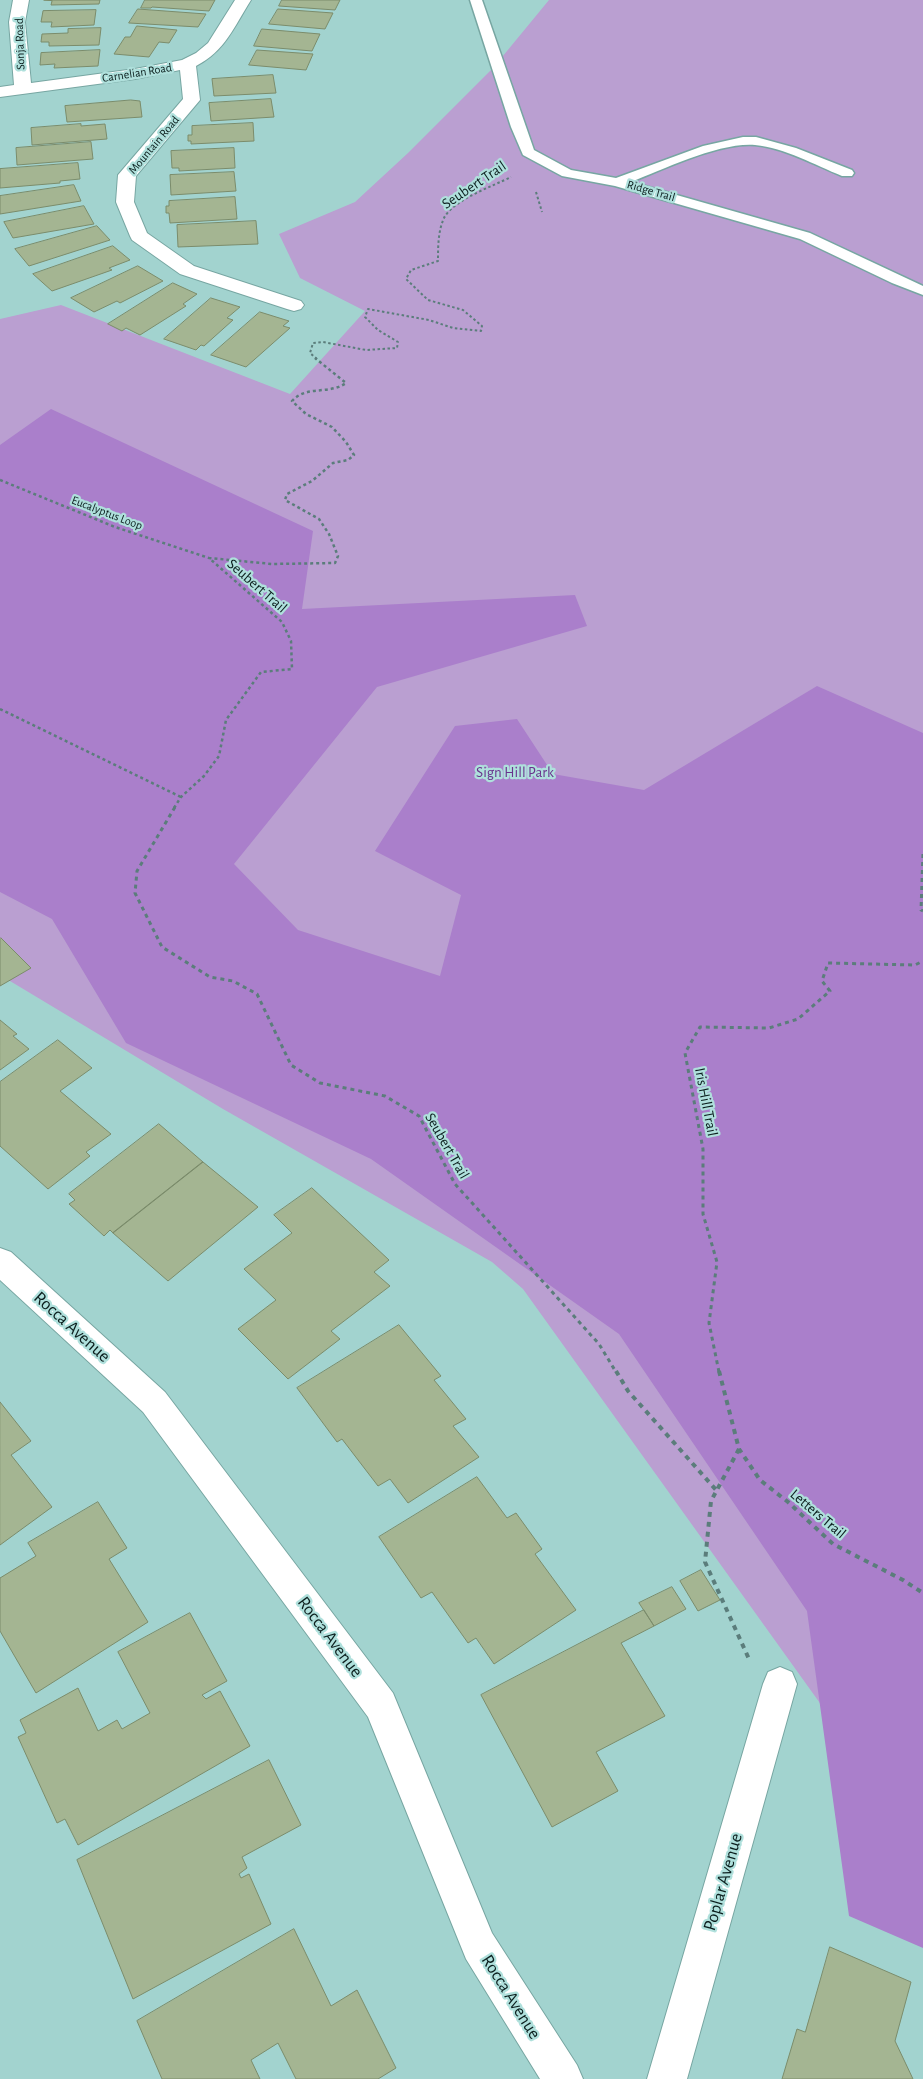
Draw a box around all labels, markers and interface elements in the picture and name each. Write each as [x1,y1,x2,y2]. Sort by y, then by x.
street label: Sonja Road [12,18,28,70]
street label: Carnelian Road [101,60,173,86]
street label: Mountain Road [125,113,183,177]
street label: Seubert Trail [439,157,509,213]
street label: Ridge Trail [625,177,677,205]
street label: Eucalyptus Loop [69,493,145,533]
street label: Seubert Trail [223,555,291,617]
park label: Sign Hill Park [476,763,554,781]
street label: Iris Hill Trail [691,1066,721,1138]
street label: Seubert Trail [421,1110,473,1182]
street label: Rocca Avenue [29,1287,115,1367]
street label: Letters Trail [786,1485,850,1543]
street label: Rocca Avenue [293,1592,367,1682]
street label: Poplar Avenue [699,1831,747,1933]
street label: Rocca Avenue [477,1951,545,2043]

